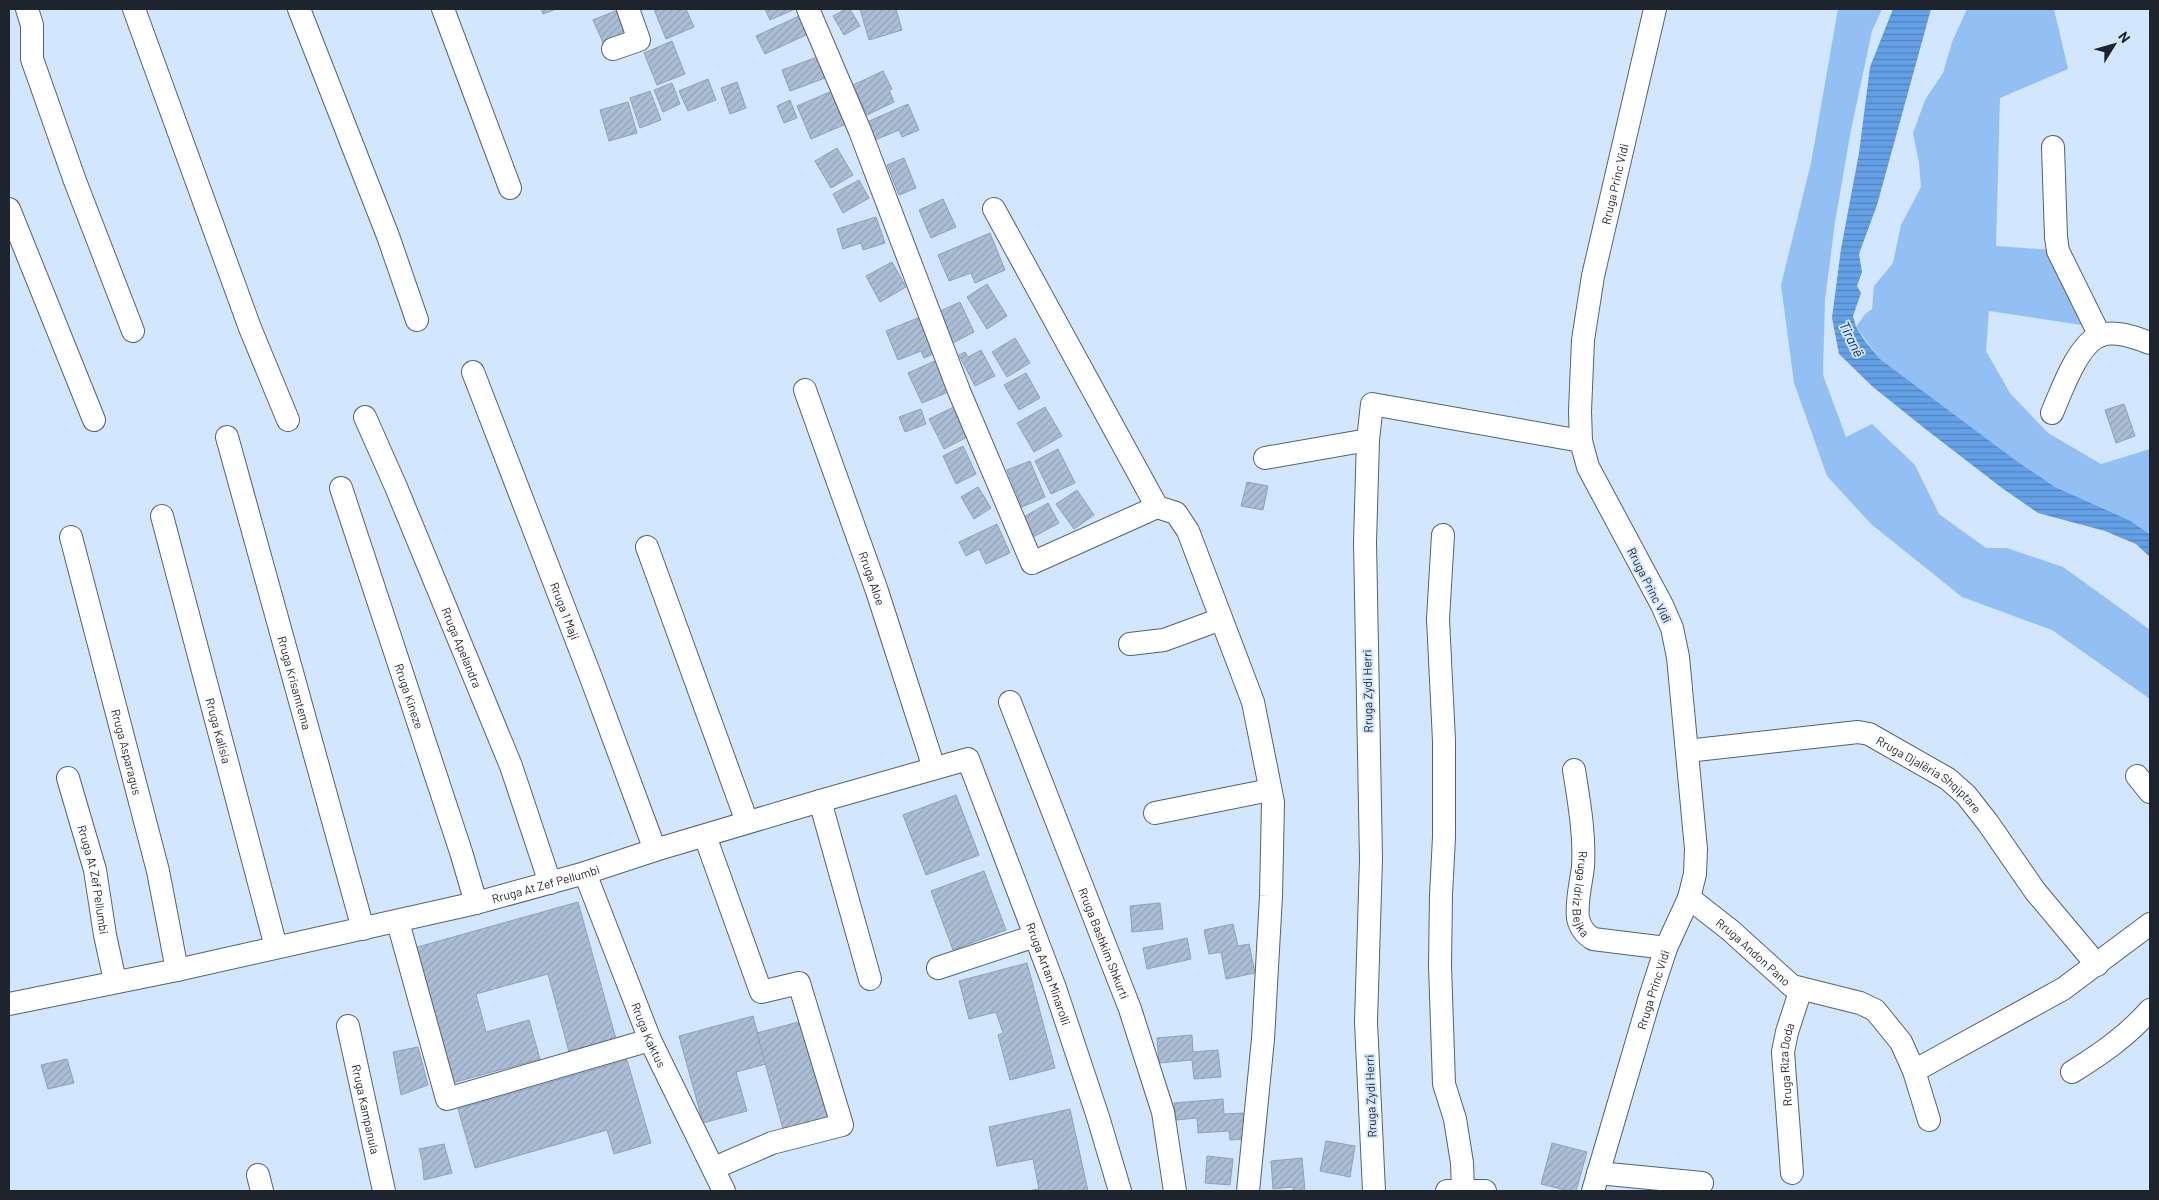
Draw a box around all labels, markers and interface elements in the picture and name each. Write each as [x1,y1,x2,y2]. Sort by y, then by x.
north arrow [2089,20,2139,70]
text: N [2115,28,2134,46]
street label: Rruga Princ Vidi [1598,142,1631,226]
water label: Tiranë [1836,318,1868,360]
street label: Rruga Princ Vidi [1625,545,1675,625]
street label: Rruga Aloe [856,549,888,607]
street label: Rruga 1 Maji [548,580,583,642]
street label: Rruga Apelandra [439,605,485,690]
street label: Rruga Krisamtema [275,634,315,731]
street label: Rruga Zydi Herri [1359,649,1375,733]
street label: Rruga Kineze [392,661,427,731]
street label: Rruga Kalisia [203,696,234,765]
street label: Rruga Asparagus [109,707,145,796]
street label: Rruga Djalëria Shqiptare [1874,733,1984,816]
street label: Rruga At Zef Pellumbi [75,823,112,935]
street label: Rruga Idriz Bejka [1570,851,1592,940]
street label: Rruga At Zef Pellumbi [490,862,601,905]
street label: Rruga Bashkim Shkurti [1076,886,1132,1001]
street label: Rruga Andon Pano [1713,915,1794,988]
street label: Rruga Artan Minarolli [1024,921,1074,1027]
street label: Rruga Princ Vidi [1634,948,1672,1031]
street label: Rruga Kaktus [629,1000,669,1070]
street label: Rruga Riza Doda [1776,1021,1797,1107]
street label: Rruga Zydi Herri [1362,1054,1378,1138]
street label: Rruga Kampanula [350,1063,383,1155]

